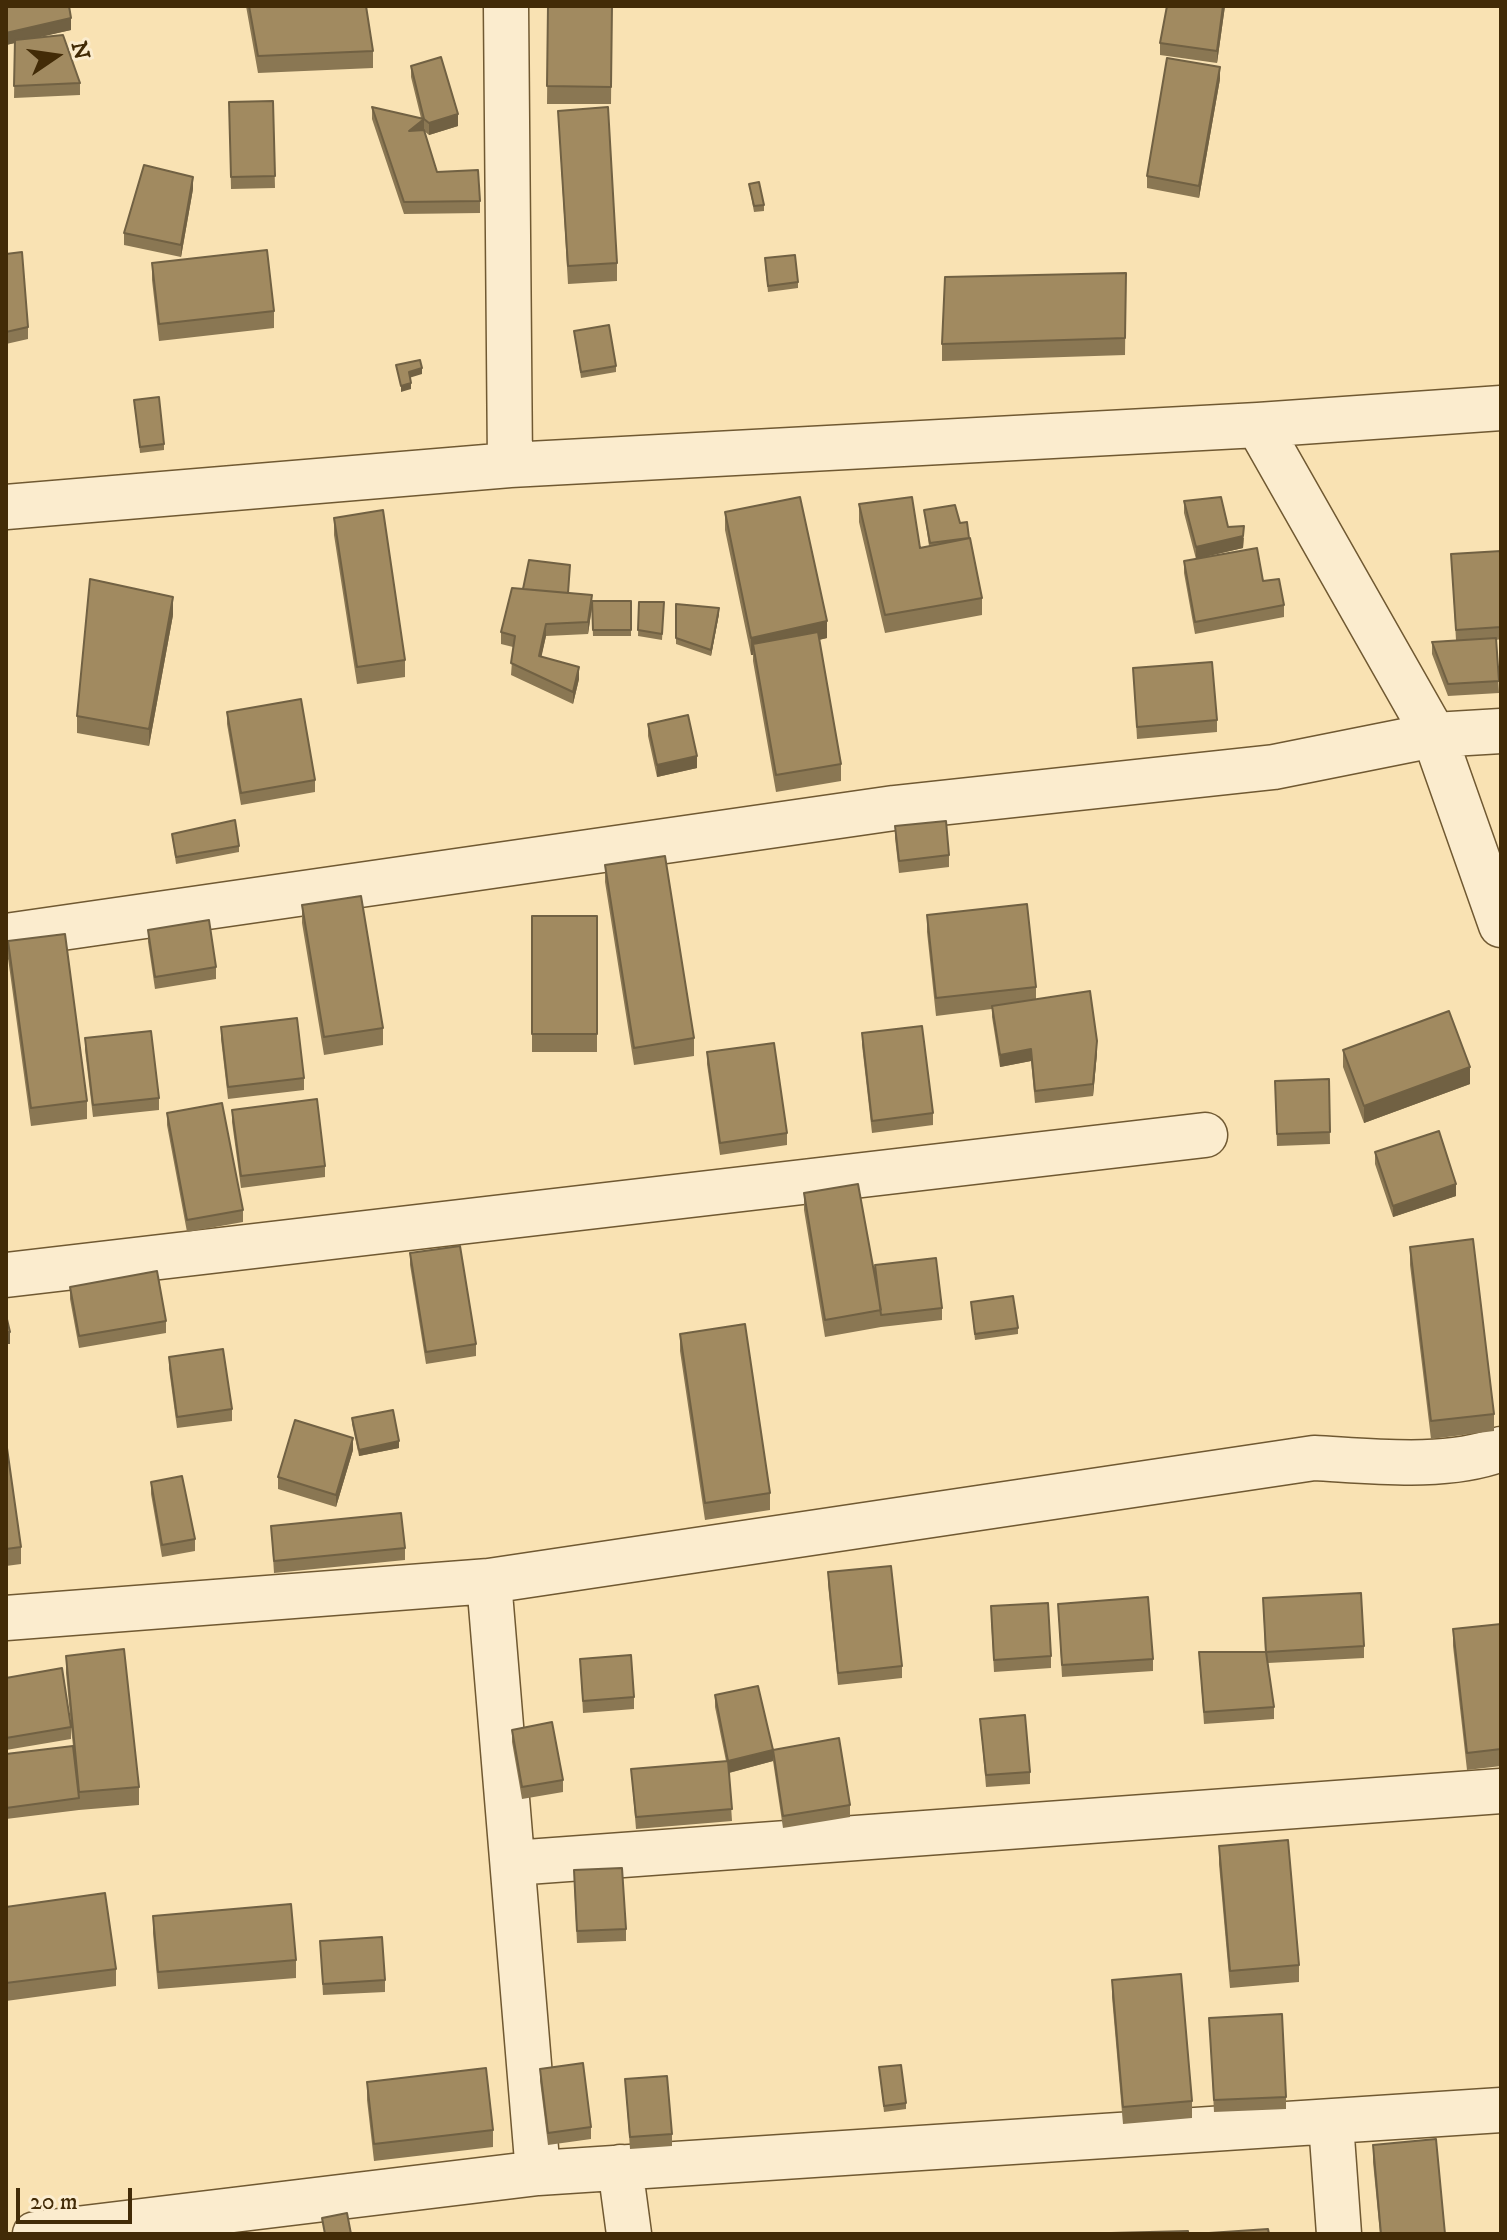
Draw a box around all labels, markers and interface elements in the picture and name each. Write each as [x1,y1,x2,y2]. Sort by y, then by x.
north arrow [16,16,96,96]
text: N [65,39,95,62]
scale bar [20,2172,136,2222]
text: 20 m [30,2187,78,2217]

